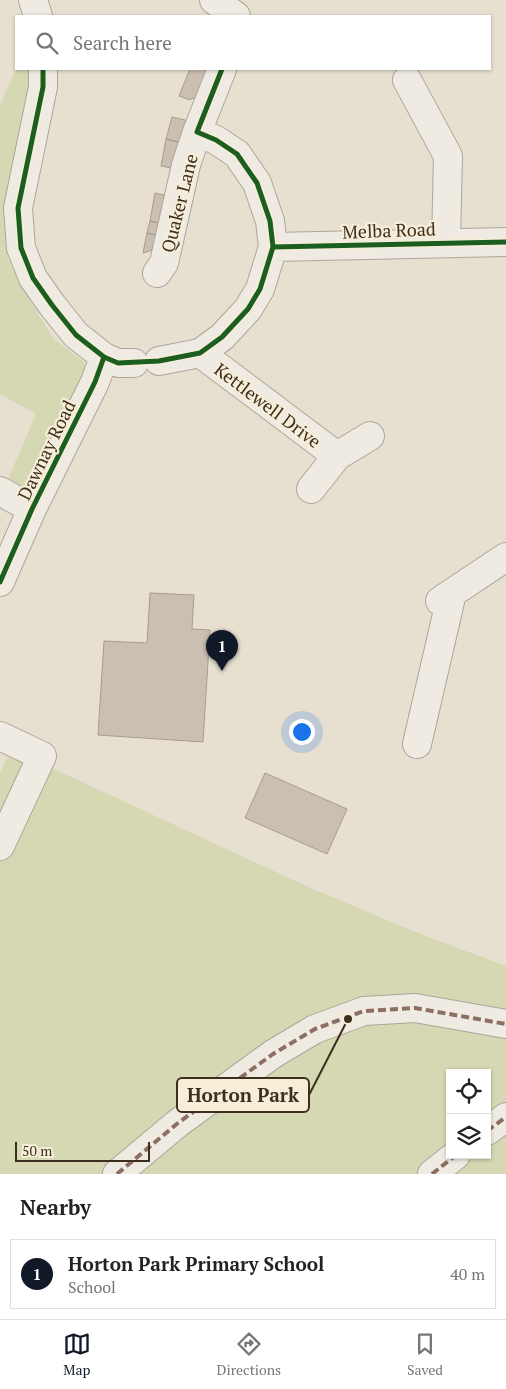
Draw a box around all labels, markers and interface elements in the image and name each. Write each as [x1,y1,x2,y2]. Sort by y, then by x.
search box [15,15,491,70]
icon: search [33,29,61,57]
text: Search here [73,30,172,55]
street label: Quaker Lane [155,151,203,255]
street label: Melba Road [342,216,436,244]
street label: Kettlewell Drive [210,357,326,453]
street label: Dawnay Road [11,396,81,504]
pin: 1 [206,630,238,671]
your location [289,719,315,745]
map controls [446,1069,491,1159]
button: locate [446,1069,491,1114]
callout: Horton Park [177,1078,309,1112]
text: Horton Park [187,1082,300,1107]
button: layers [446,1114,491,1159]
scale bar [15,1139,150,1162]
text: 50 m [22,1141,52,1160]
text: Nearby [20,1193,91,1221]
text: Horton Park Primary School [68,1251,324,1276]
text: 1 [32,1263,42,1285]
text: 40 m [450,1263,485,1285]
text: School [68,1276,116,1298]
tab: Map [63,1330,91,1379]
tab: Directions [217,1330,281,1379]
tab: Saved [407,1330,443,1379]

